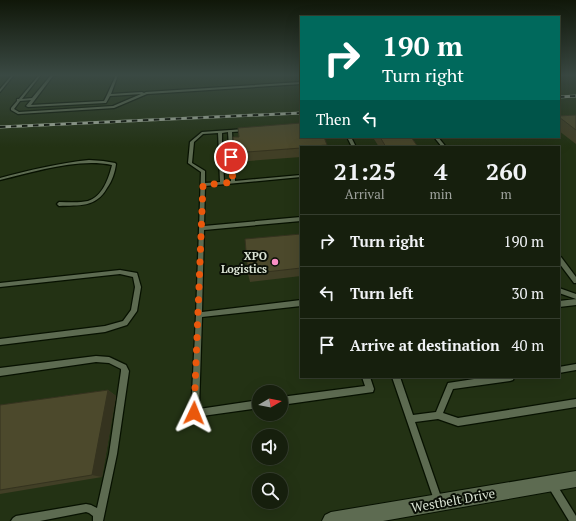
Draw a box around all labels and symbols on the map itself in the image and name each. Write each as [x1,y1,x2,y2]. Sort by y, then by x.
pin [214,140,248,174]
place label: XPO Logistics [221,249,267,276]
marker: XPO Logistics [270,257,280,267]
north arrow [252,385,288,421]
position arrow [173,392,215,434]
street label: Westbelt Drive [410,484,496,516]

